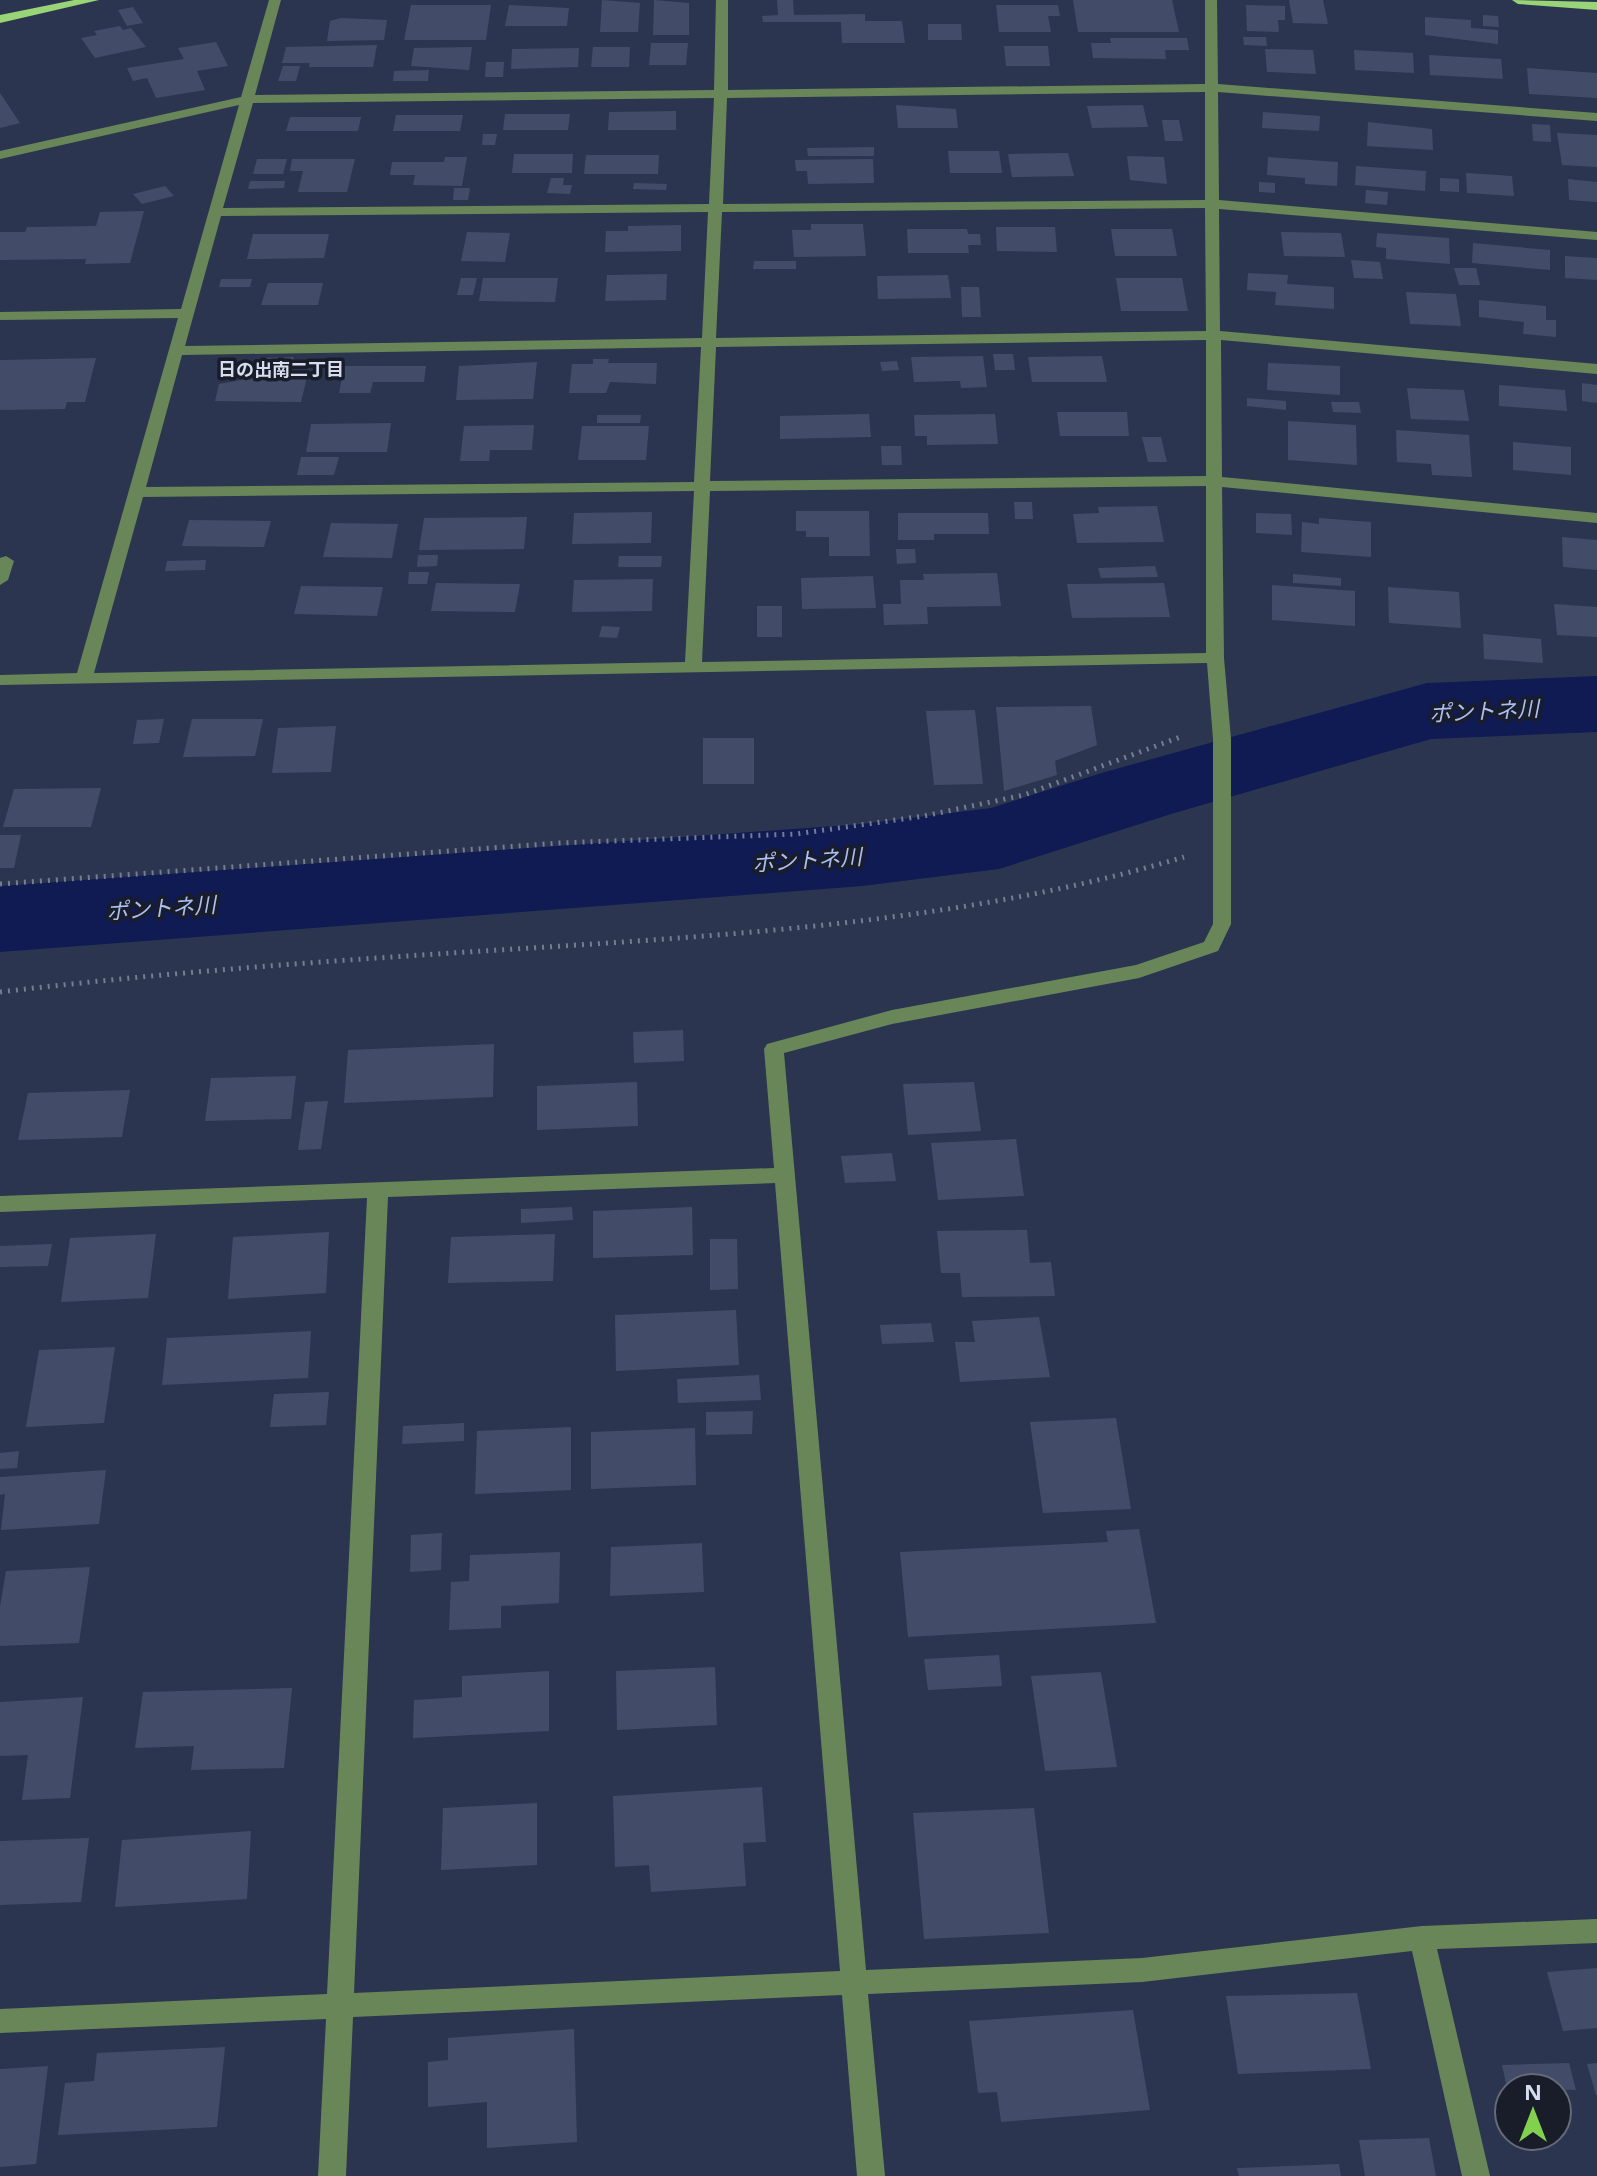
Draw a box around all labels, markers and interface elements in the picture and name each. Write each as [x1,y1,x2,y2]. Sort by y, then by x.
district label: 日の出南二丁目 [218,357,344,381]
water label: ポントネ川 [1428,692,1542,728]
water label: ポントネ川 [751,840,865,878]
water label: ポントネ川 [105,888,219,926]
north arrow [1493,2072,1573,2152]
text: N [1524,2076,1542,2106]

